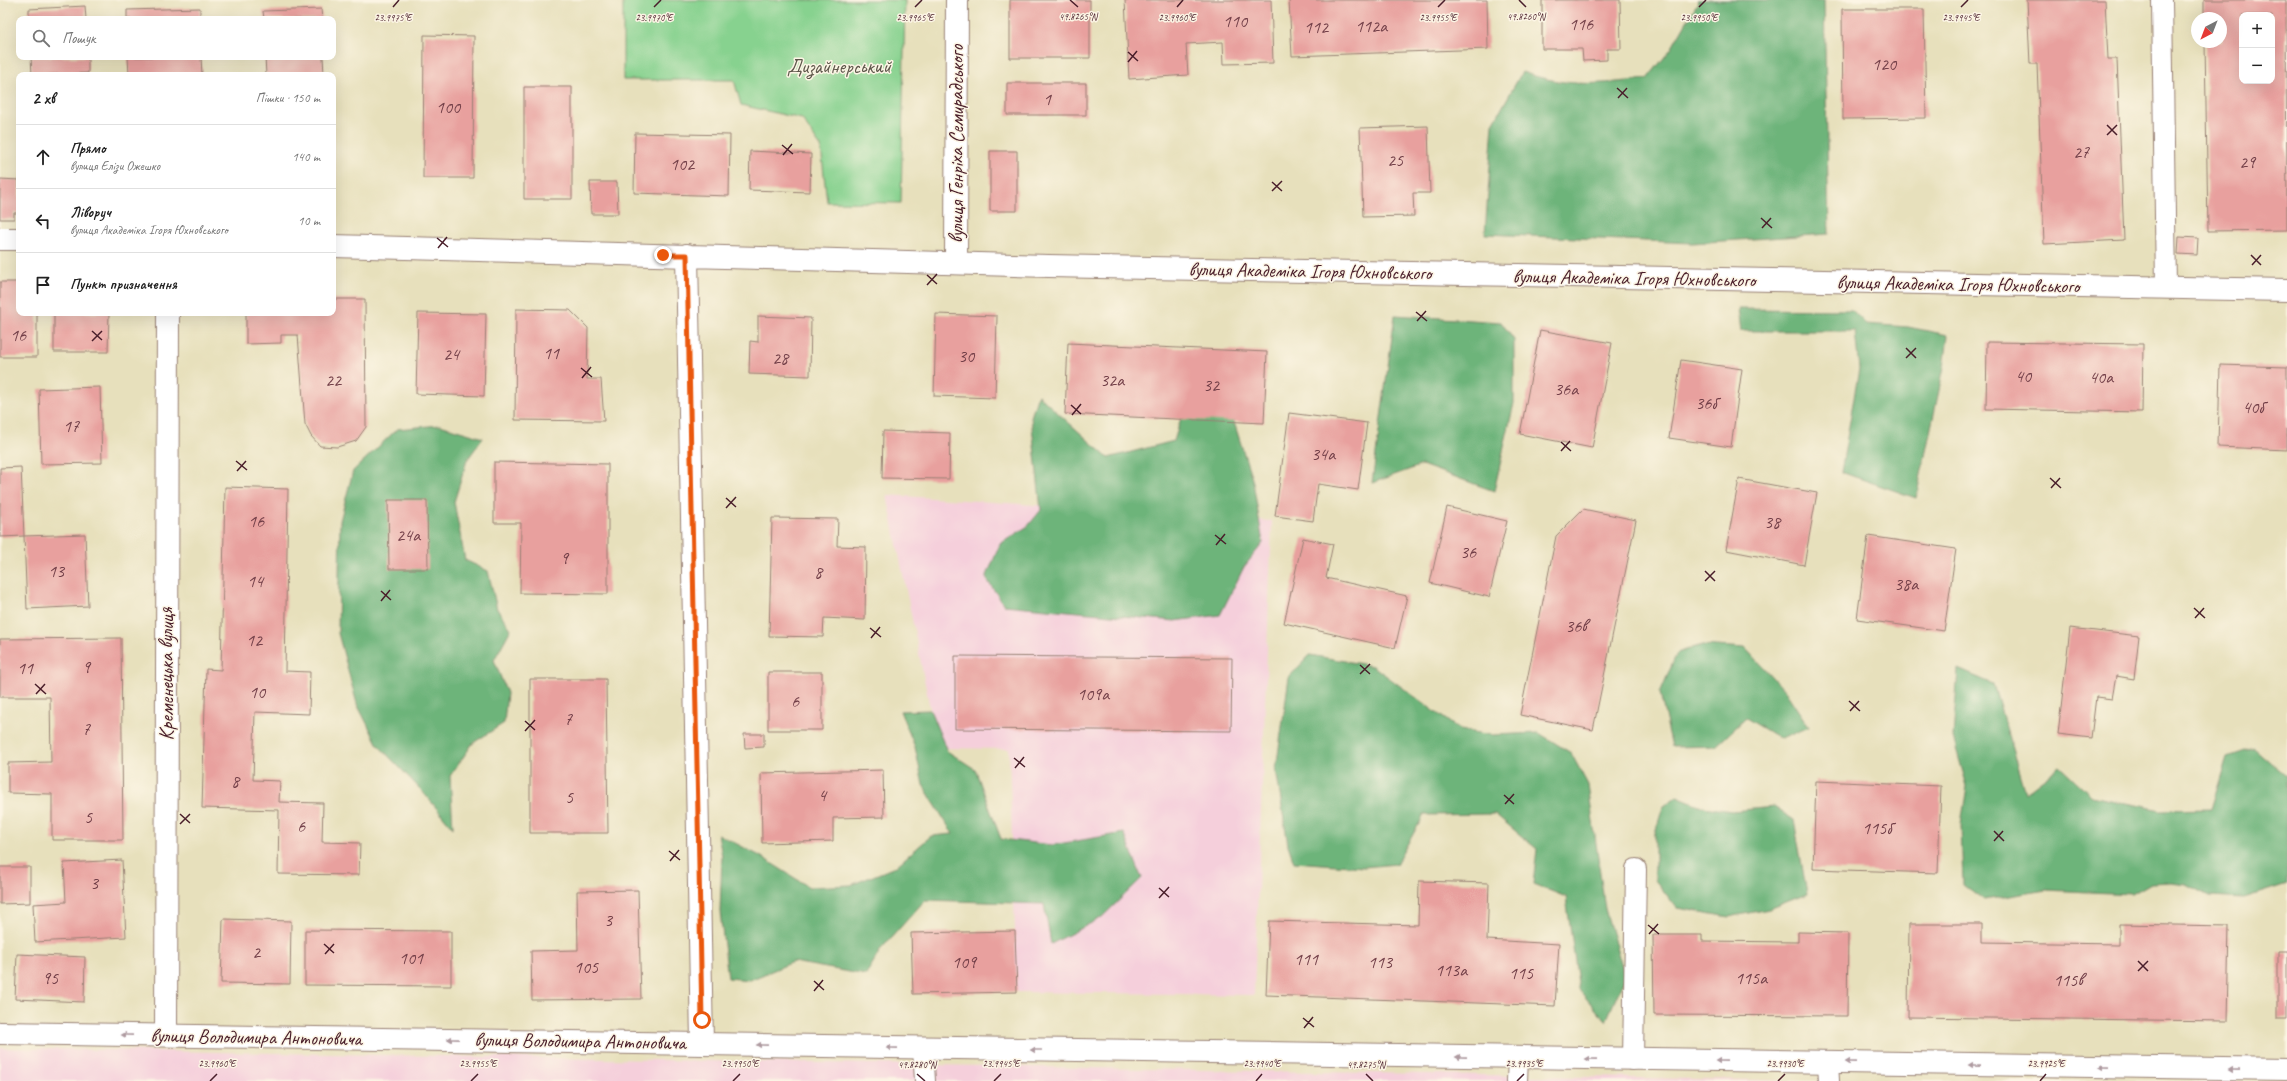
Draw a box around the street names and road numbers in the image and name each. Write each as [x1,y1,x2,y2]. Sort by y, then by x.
street label: вулиця Генріха Семирадського [944,44,969,243]
street label: вулиця Академіка Ігоря Юхновського [1188,256,1434,286]
street label: вулиця Академіка Ігоря Юхновського [1512,263,1758,293]
street label: вулиця Академіка Ігоря Юхновського [1836,269,2082,299]
street label: Кременецька вулиця [154,607,179,740]
street label: вулиця Володимира Антоновича [150,1023,364,1051]
street label: вулиця Володимира Антоновича [474,1027,688,1055]

